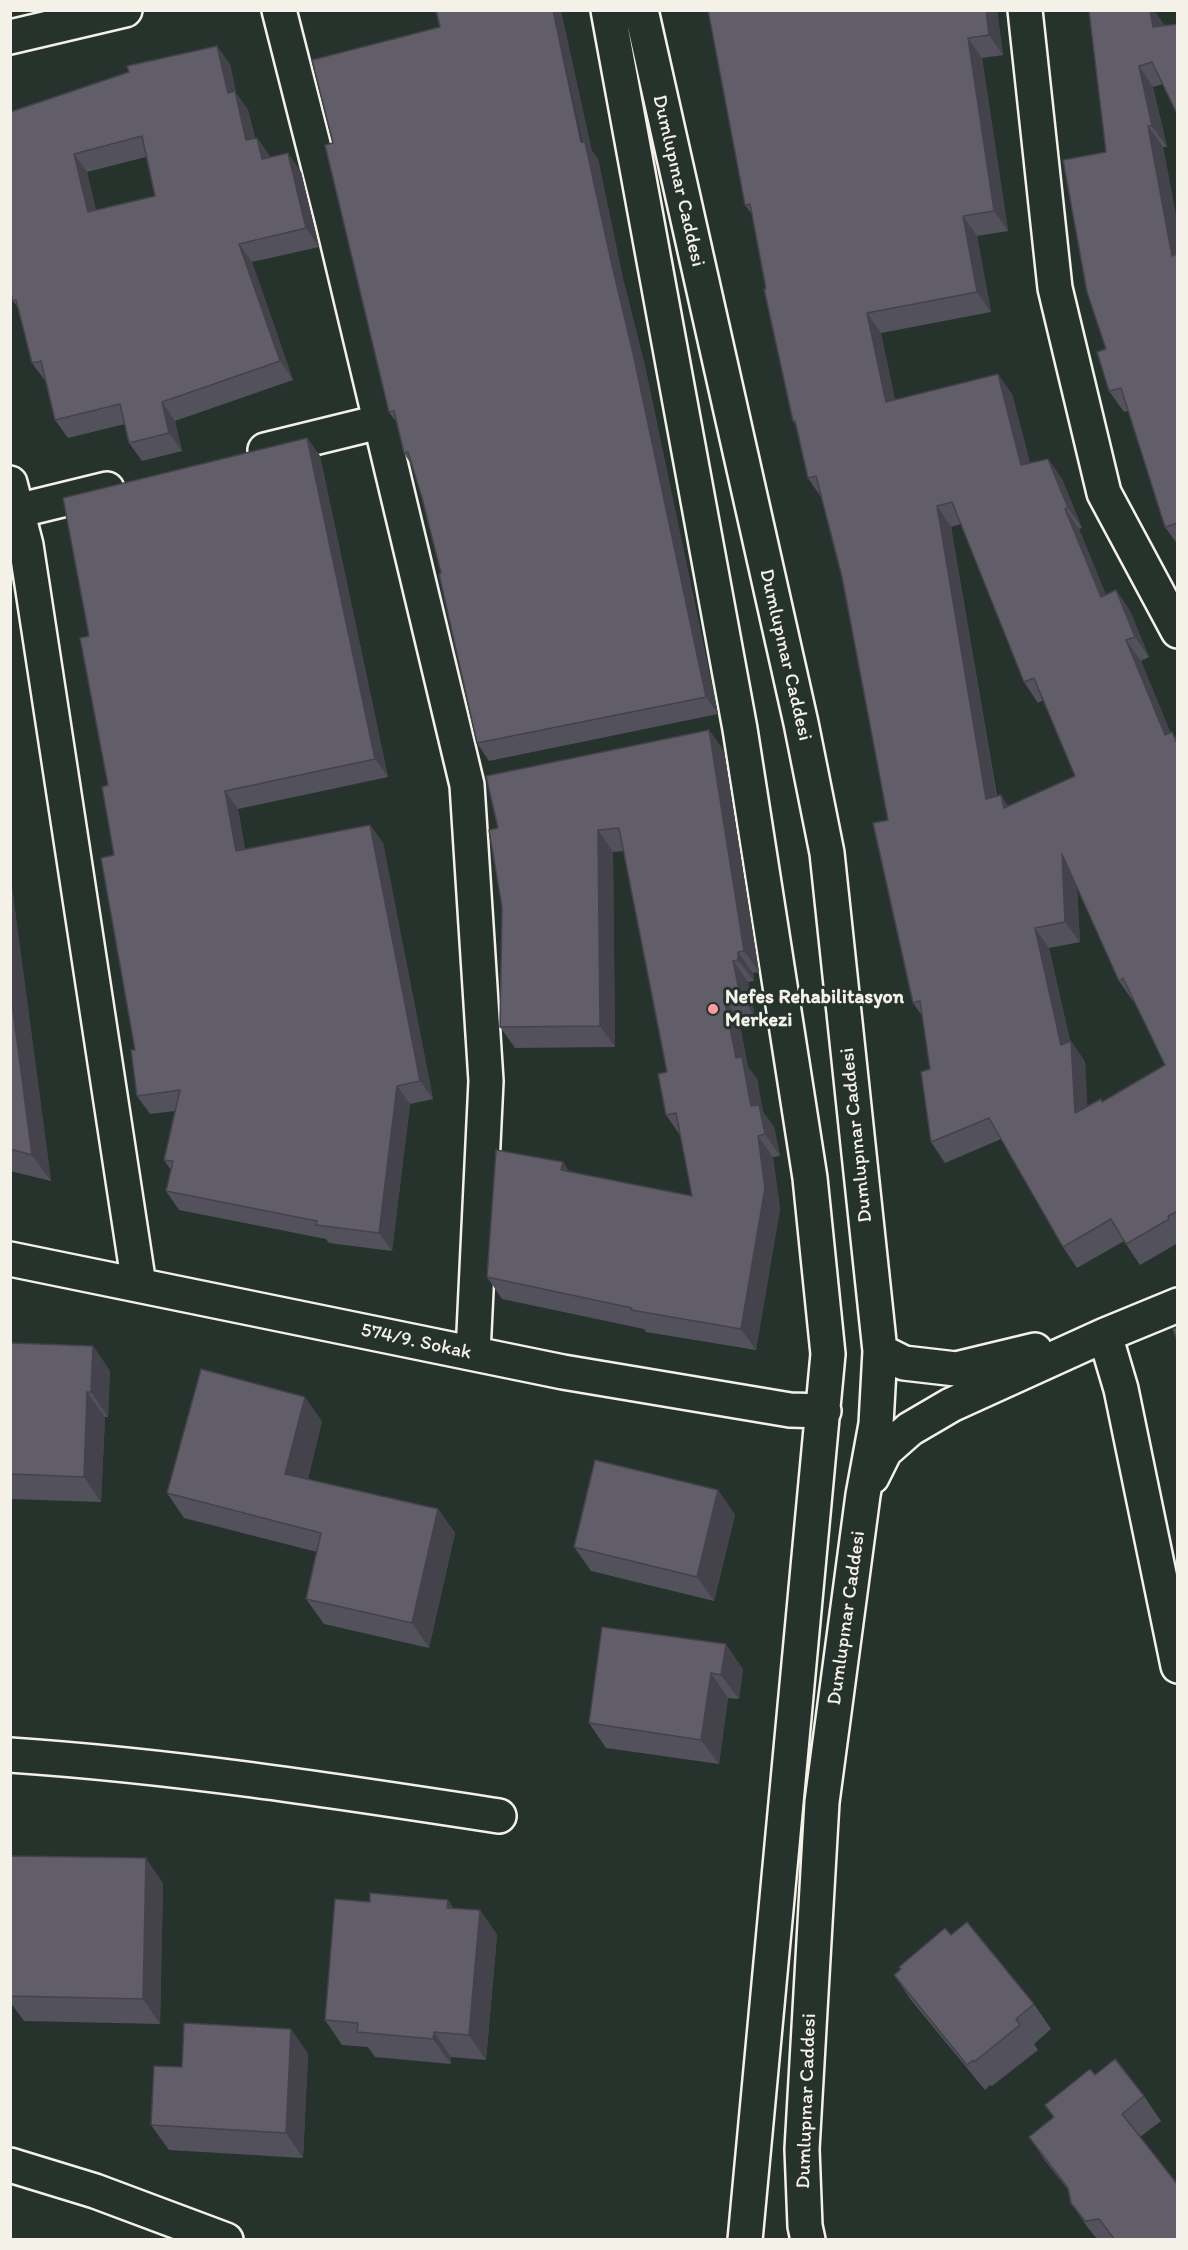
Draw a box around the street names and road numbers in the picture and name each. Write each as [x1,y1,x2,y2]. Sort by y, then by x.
street label: Dumlupınar Caddesi [647,93,709,269]
street label: Dumlupınar Caddesi [754,567,816,743]
street label: Dumlupınar Caddesi [836,1046,878,1224]
street label: 574/9. Sokak [358,1319,474,1365]
street label: Dumlupınar Caddesi [823,1529,871,1707]
street label: Dumlupınar Caddesi [792,2013,822,2189]

